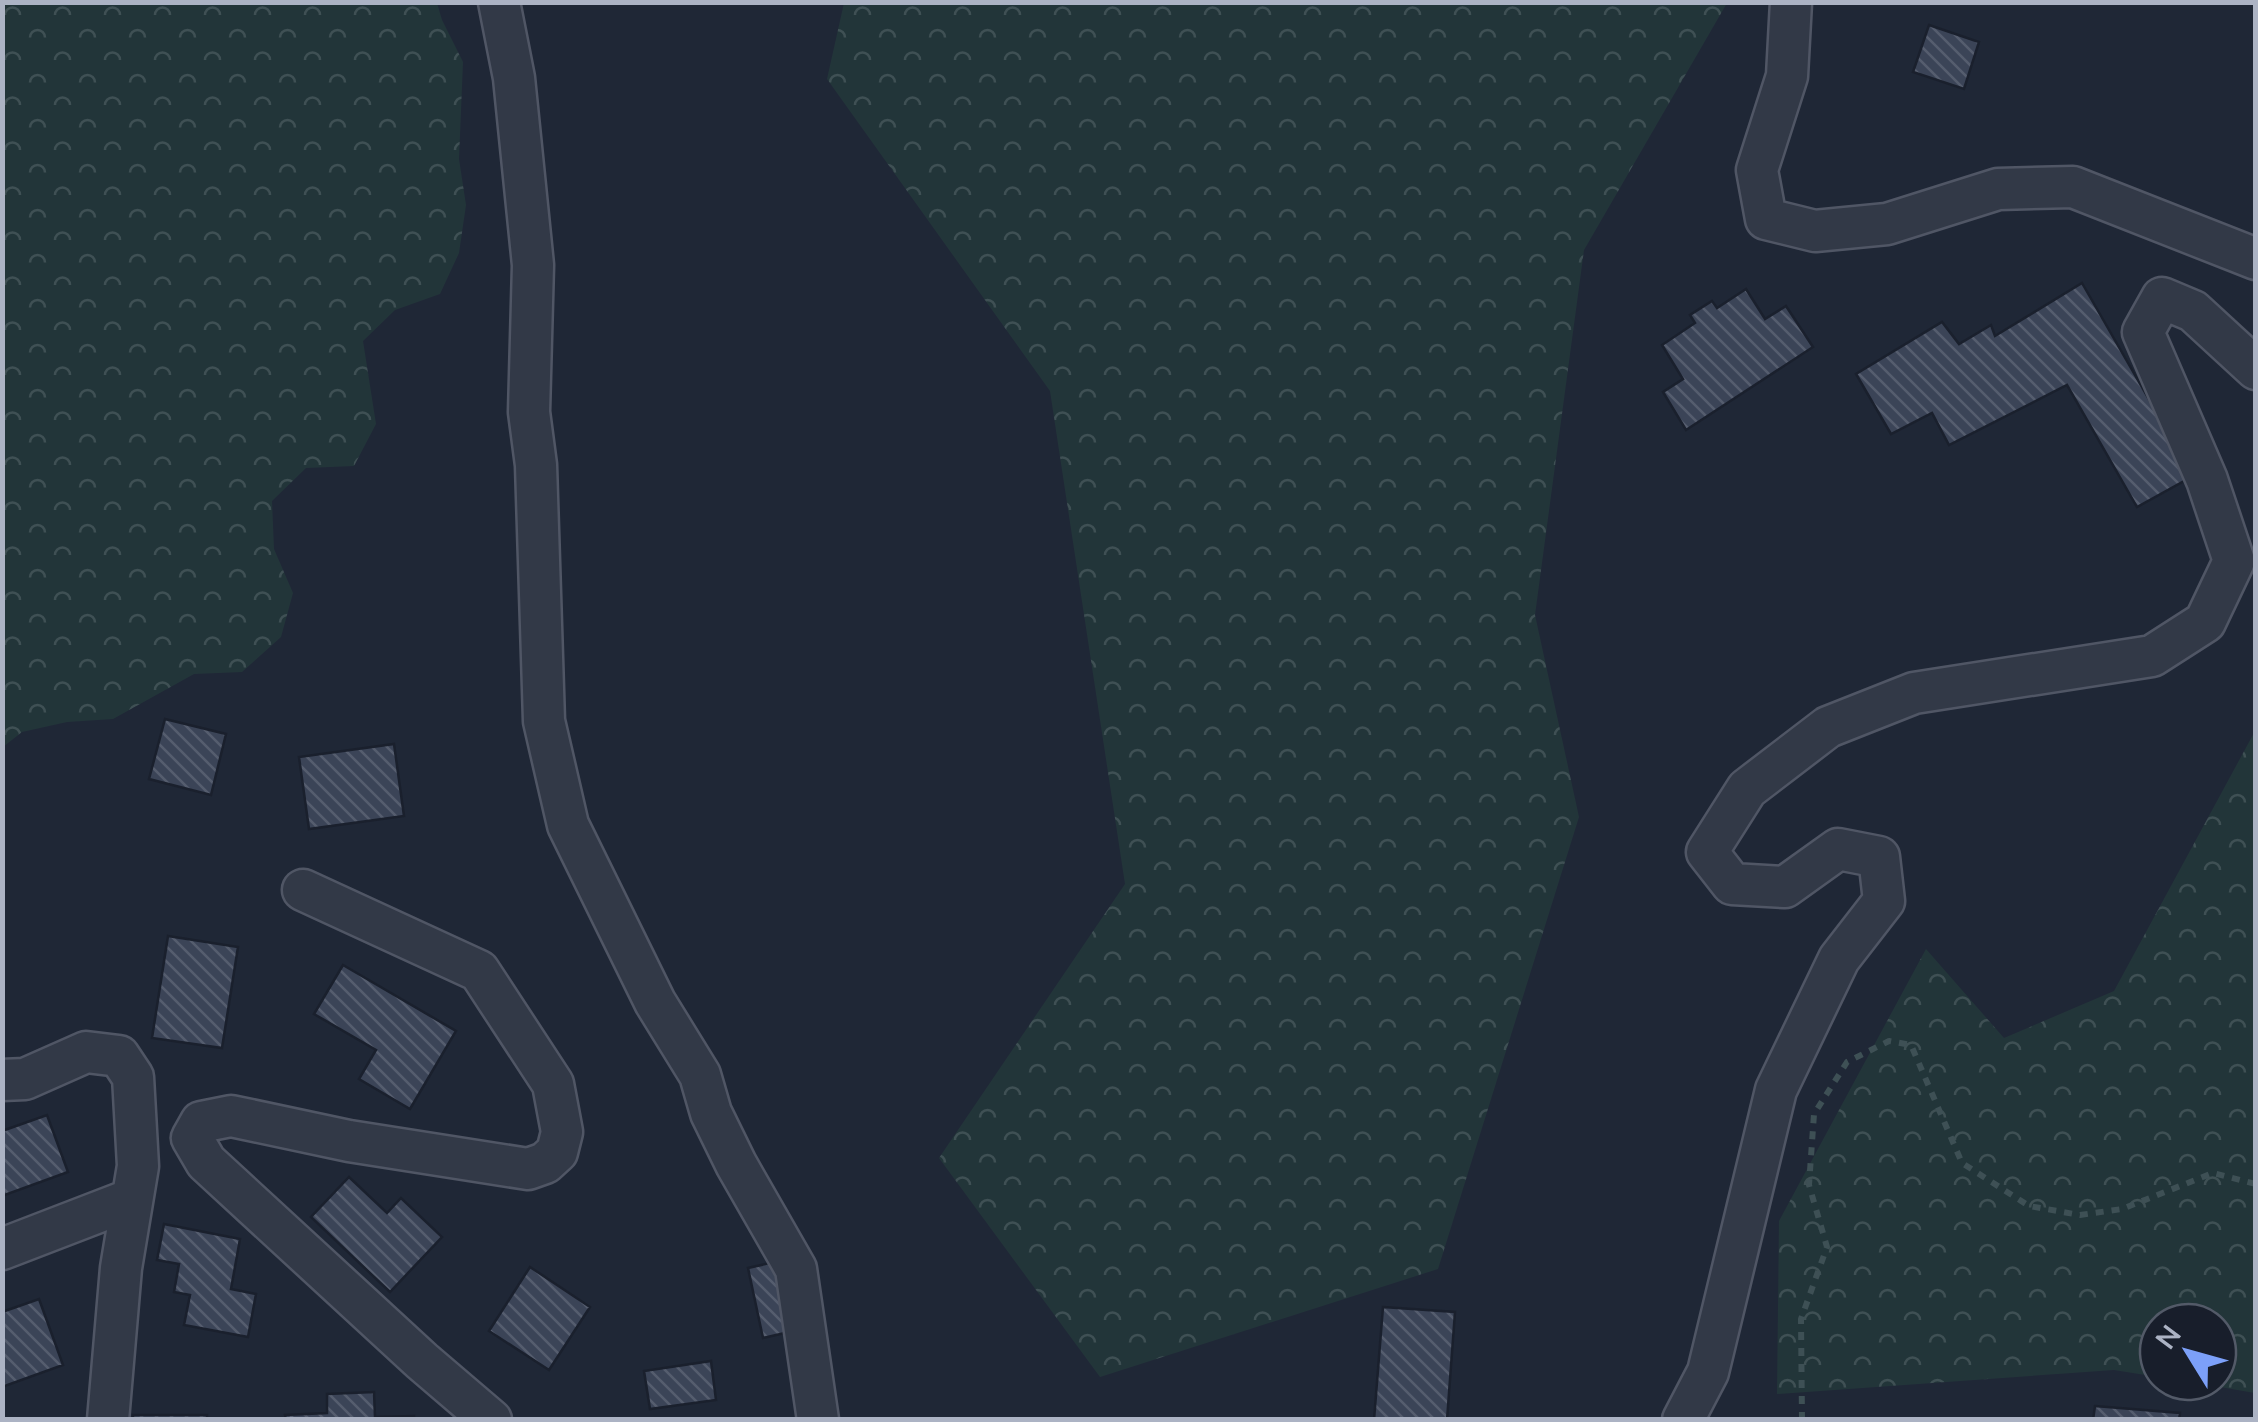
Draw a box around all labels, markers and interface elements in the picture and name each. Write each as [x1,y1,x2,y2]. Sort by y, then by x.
north arrow [2138,1302,2238,1402]
text: N [2147,1318,2190,1357]

